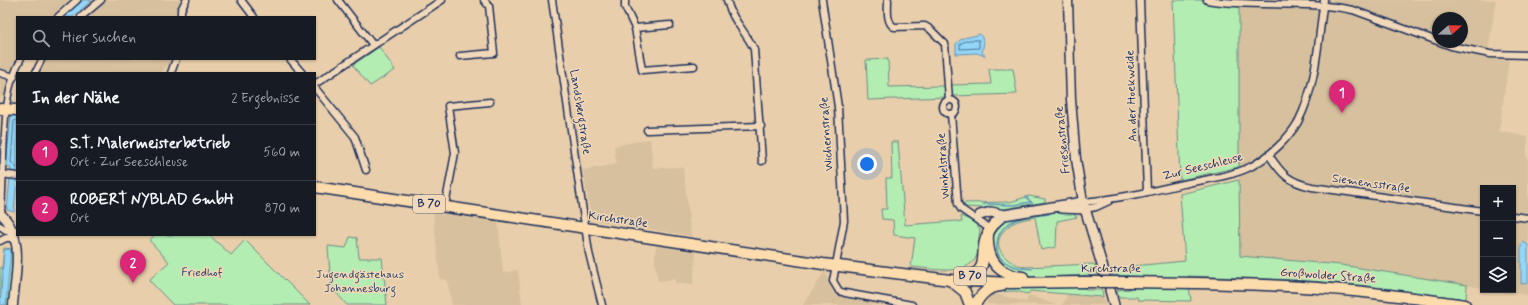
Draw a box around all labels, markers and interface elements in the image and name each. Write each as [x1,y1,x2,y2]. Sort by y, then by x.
north arrow [1432,12,1468,48]
search box [16,16,316,60]
icon: search [30,27,52,49]
text: Hier suchen [62,28,136,48]
street label: An der Hoekweide [1122,50,1142,142]
street label: Landsbergstraße [564,68,595,156]
pin: 1 [1329,80,1355,113]
text: In der Nähe [32,87,120,109]
text: 2 Ergebnisse [231,90,300,107]
street label: Wichernstraße [816,96,838,172]
street label: Friesenstraße [1051,105,1075,175]
street label: Winkelstraße [934,132,954,200]
text: S.T. Malermeisterbetrieb [70,134,230,154]
text: 1 [42,144,48,161]
text: 560 m [263,144,300,161]
street label: Zur Seeschleuse [1161,149,1245,185]
text: Ort · Zur Seeschleuse [70,154,188,171]
your location [857,154,877,174]
street label: Siemensstraße [1331,171,1411,197]
map controls [1480,185,1516,293]
button: + [1480,185,1516,221]
text: ROBERT NYBLAD GmbH [70,190,234,210]
road number: B 70 [413,195,445,213]
text: 2 [42,200,48,217]
text: 870 m [264,200,300,217]
street label: Kirchstraße [587,208,649,232]
text: Ort [70,210,89,227]
button: − [1480,221,1516,257]
pin: 2 [120,250,146,283]
button: layers [1480,257,1516,293]
street label: Kirchstraße [1081,261,1141,277]
park label: Friedhof [181,265,223,281]
street label: Großwolder Straße [1280,265,1376,287]
park label: Jugendgästehaus Johannesburg [316,267,404,298]
road number: B 70 [954,267,986,285]

